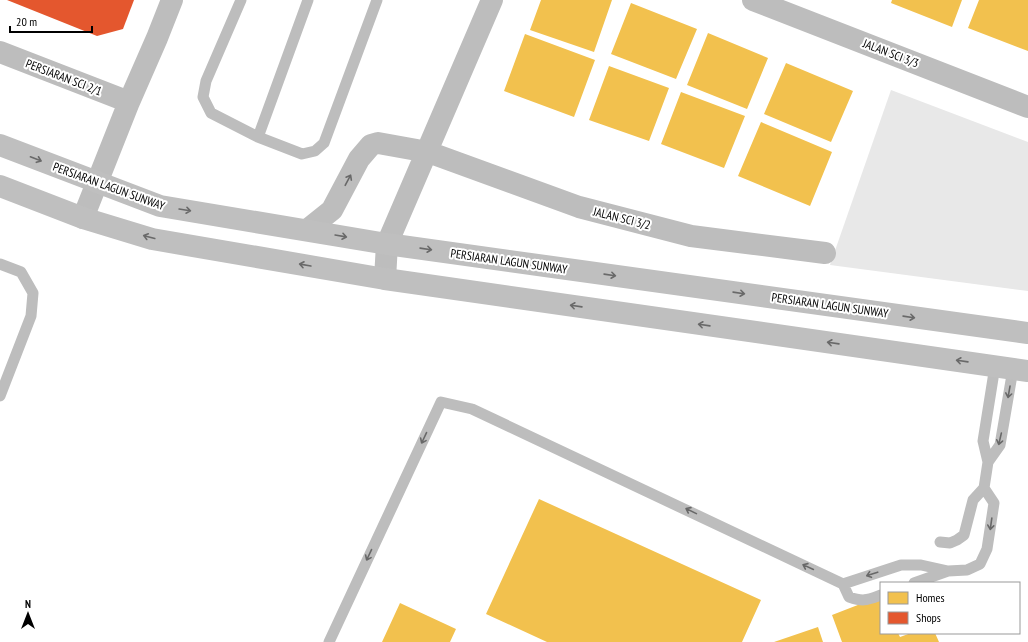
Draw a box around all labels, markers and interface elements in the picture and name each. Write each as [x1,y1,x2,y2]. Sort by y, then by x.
scale bar [10,8,92,34]
text: 20 m [16,14,37,29]
street label: JALAN SCI 3/3 [860,35,921,71]
street label: PERSIARAN SCI 2/1 [24,56,104,98]
one-way arrow [30,156,42,164]
street label: PERSIARAN LAGUN SUNWAY [51,159,167,213]
one-way arrow [345,174,353,186]
street label: JALAN SCI 3/2 [591,203,652,232]
one-way arrow [179,206,192,214]
one-way arrow [334,232,347,240]
one-way arrow [143,233,156,241]
one-way arrow [419,245,432,253]
street label: PERSIARAN LAGUN SUNWAY [450,245,569,277]
one-way arrow [299,261,312,269]
one-way arrow [603,271,616,279]
one-way arrow [732,289,745,297]
street label: PERSIARAN LAGUN SUNWAY [771,289,890,321]
one-way arrow [570,302,583,310]
one-way arrow [902,313,915,321]
one-way arrow [698,321,711,329]
one-way arrow [827,339,840,347]
one-way arrow [956,357,969,365]
one-way arrow [1005,385,1013,398]
one-way arrow [420,431,427,443]
one-way arrow [996,433,1004,446]
one-way arrow [685,507,697,514]
one-way arrow [987,517,995,530]
one-way arrow [365,549,372,561]
one-way arrow [802,563,814,570]
one-way arrow [866,571,879,578]
legend [880,582,1020,634]
text: Homes [916,590,944,605]
north arrow [8,594,48,634]
text: N [25,597,31,611]
text: Shops [916,610,941,625]

